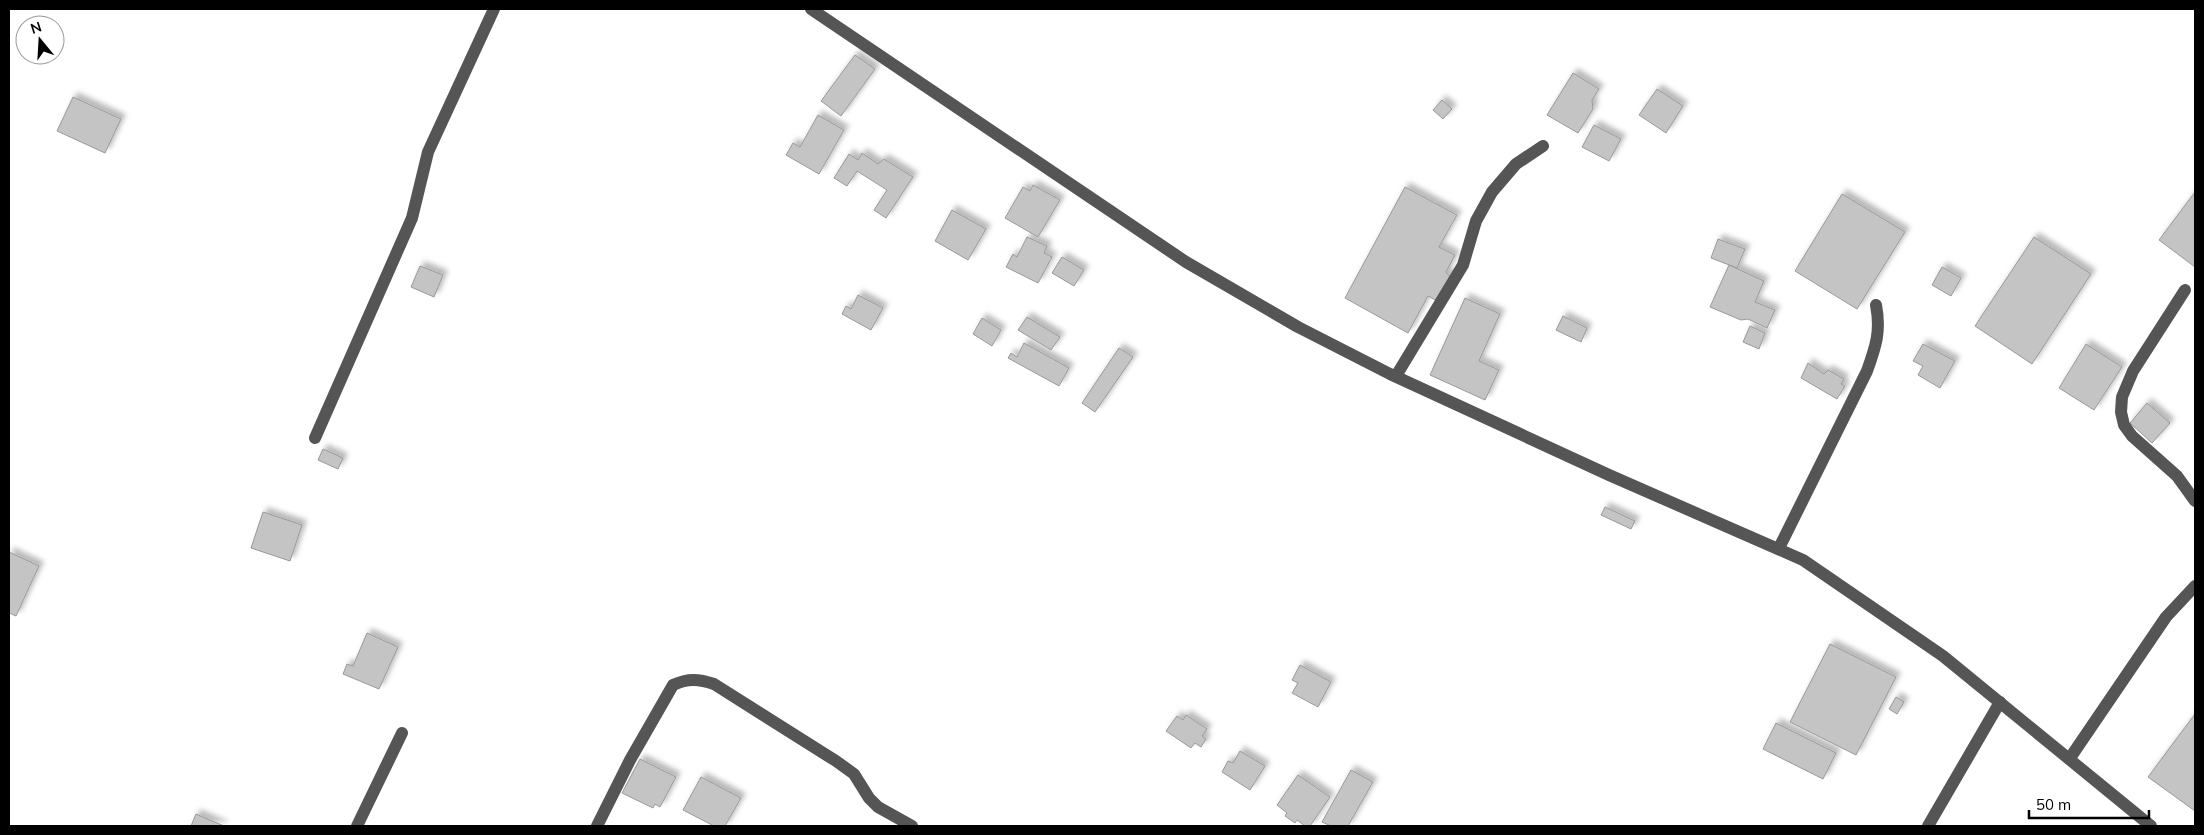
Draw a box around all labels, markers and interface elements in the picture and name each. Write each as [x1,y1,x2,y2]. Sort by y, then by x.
north arrow [15,15,65,65]
text: N [28,17,44,38]
scale bar [2029,788,2149,820]
text: 50 m [2036,795,2071,814]

